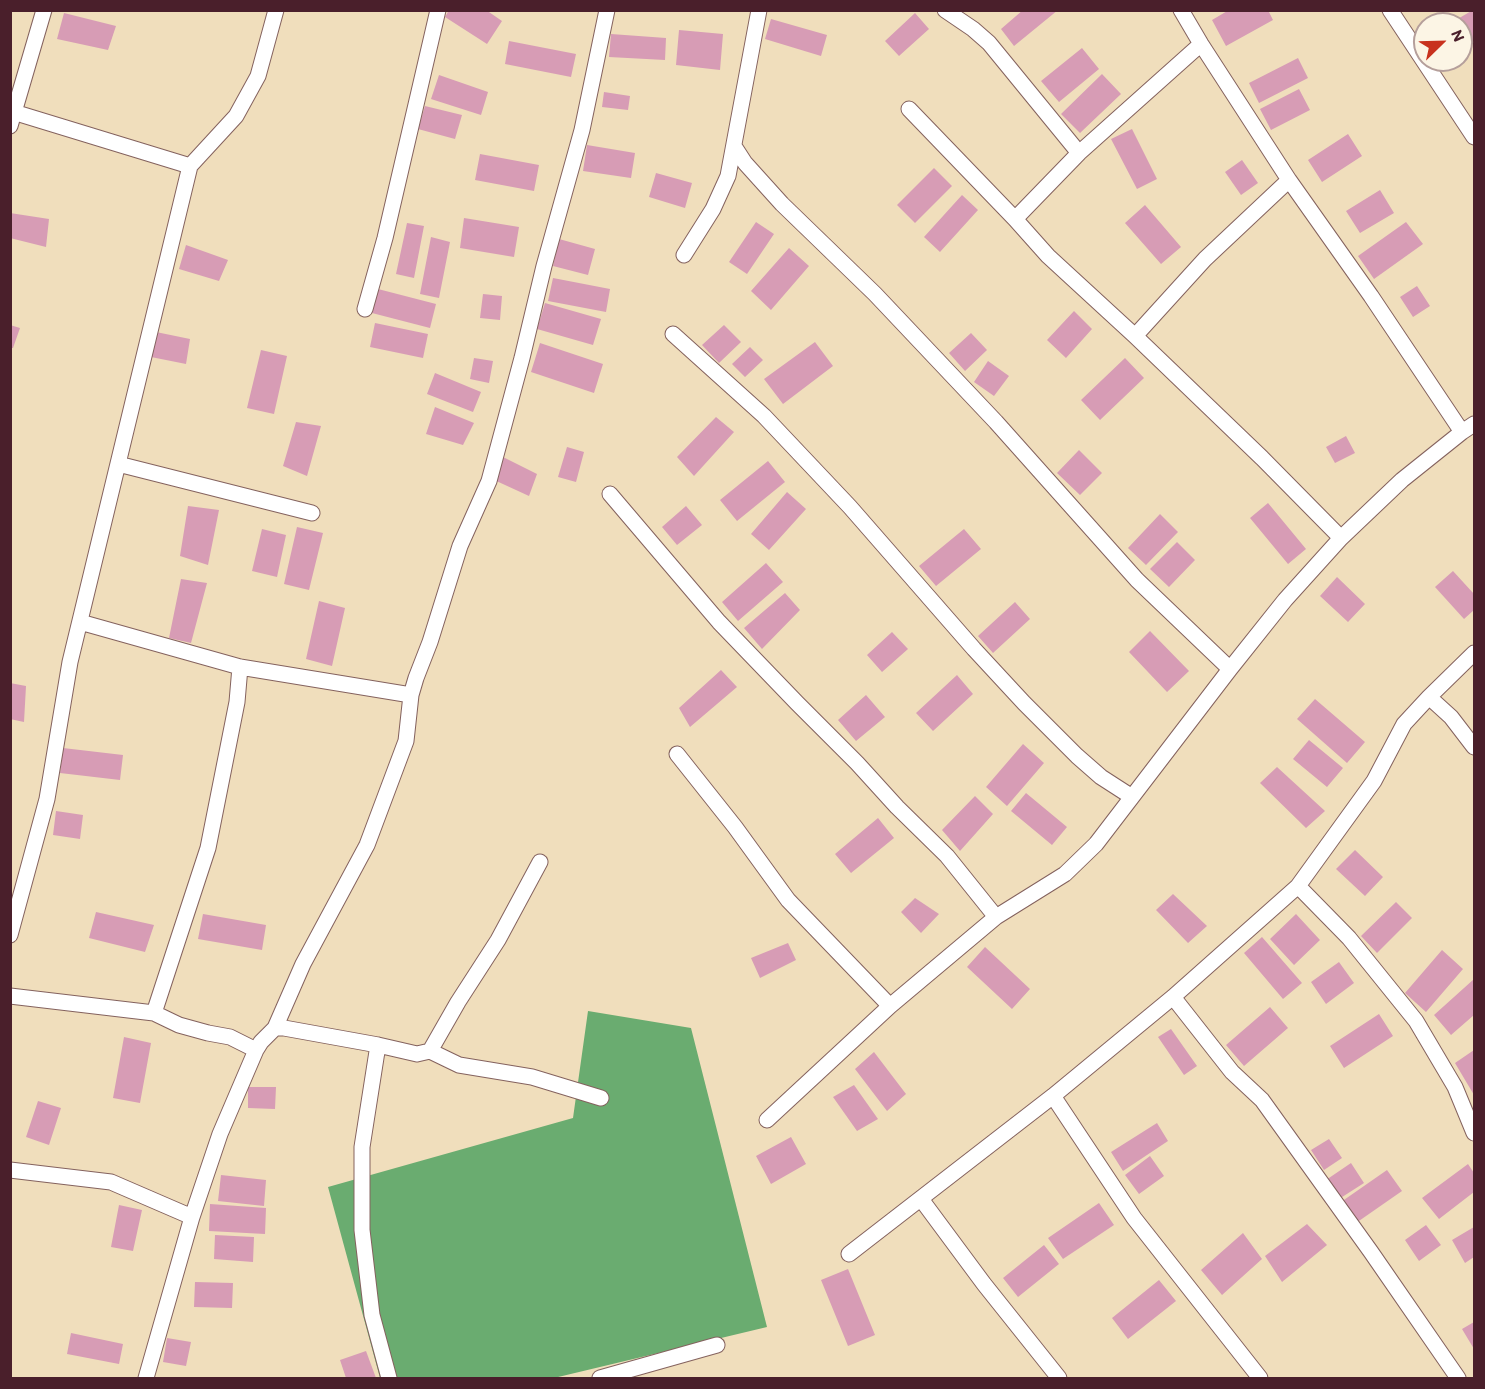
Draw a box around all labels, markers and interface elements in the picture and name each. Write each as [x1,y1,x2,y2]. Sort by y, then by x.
north arrow [1413,12,1473,72]
text: N [1447,27,1469,44]

